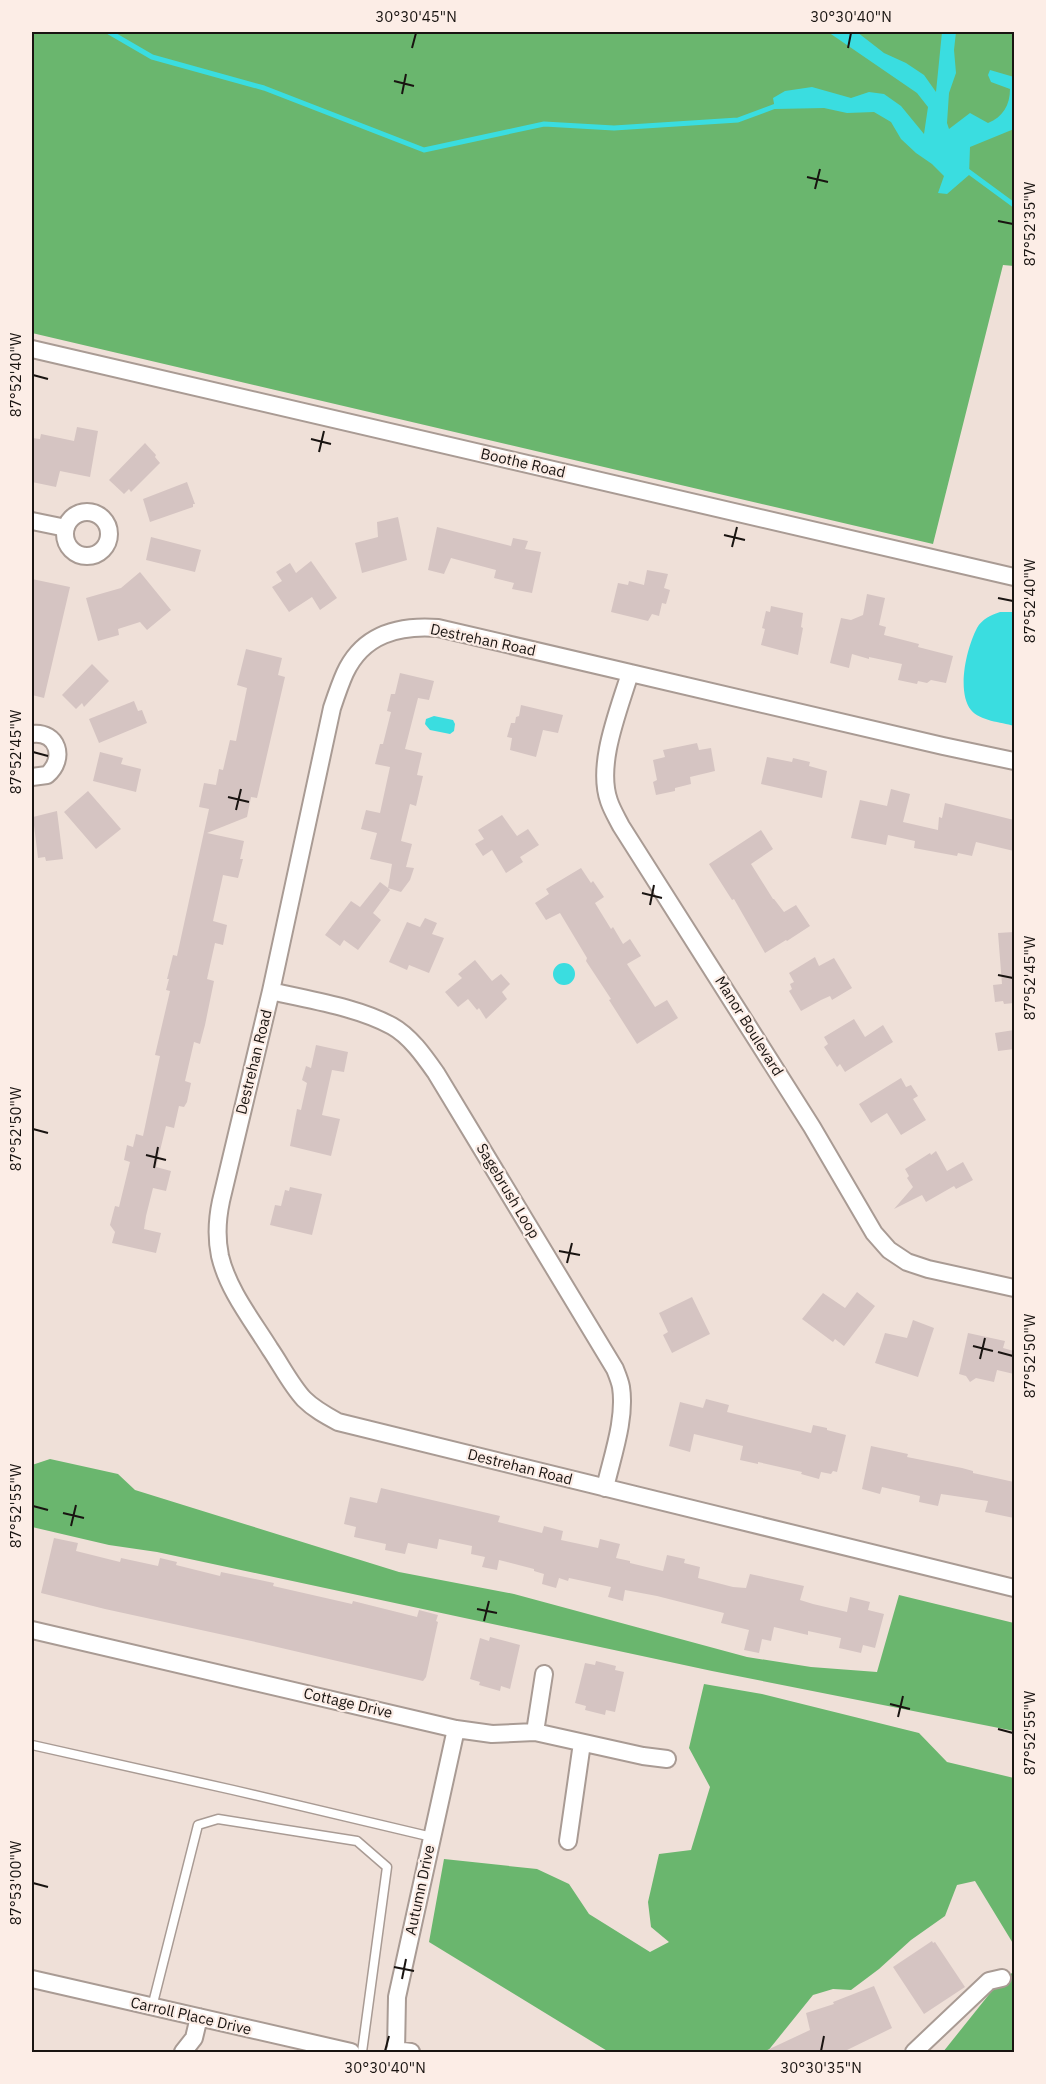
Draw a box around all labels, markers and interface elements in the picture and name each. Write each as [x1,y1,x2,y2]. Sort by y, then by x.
text: 30°30'45"N [375,7,457,26]
text: 30°30'40"N [810,7,892,26]
text: 87°52'35"W [1020,181,1039,266]
text: 87°52'40"W [6,332,25,417]
street label: Boothe Road [479,444,567,482]
text: 87°52'40"W [1020,558,1039,643]
street label: Destrehan Road [429,619,538,660]
text: 87°52'45"W [6,709,25,794]
text: 87°52'45"W [1020,935,1039,1020]
street label: Manor Boulevard [711,972,788,1079]
street label: Destrehan Road [231,1007,276,1116]
text: 87°52'50"W [6,1086,25,1171]
street label: Sagebrush Loop [473,1140,544,1242]
text: 87°52'50"W [1020,1313,1039,1398]
street label: Destrehan Road [466,1444,575,1489]
text: 87°52'55"W [6,1463,25,1548]
street label: Cottage Drive [302,1683,394,1722]
text: 87°52'55"W [1020,1690,1039,1775]
text: 87°53'00"W [6,1840,25,1925]
street label: Autumn Drive [401,1843,438,1937]
street label: Carroll Place Drive [129,1992,253,2039]
text: 30°30'40"N [344,2058,426,2077]
text: 30°30'35"N [780,2058,862,2077]

